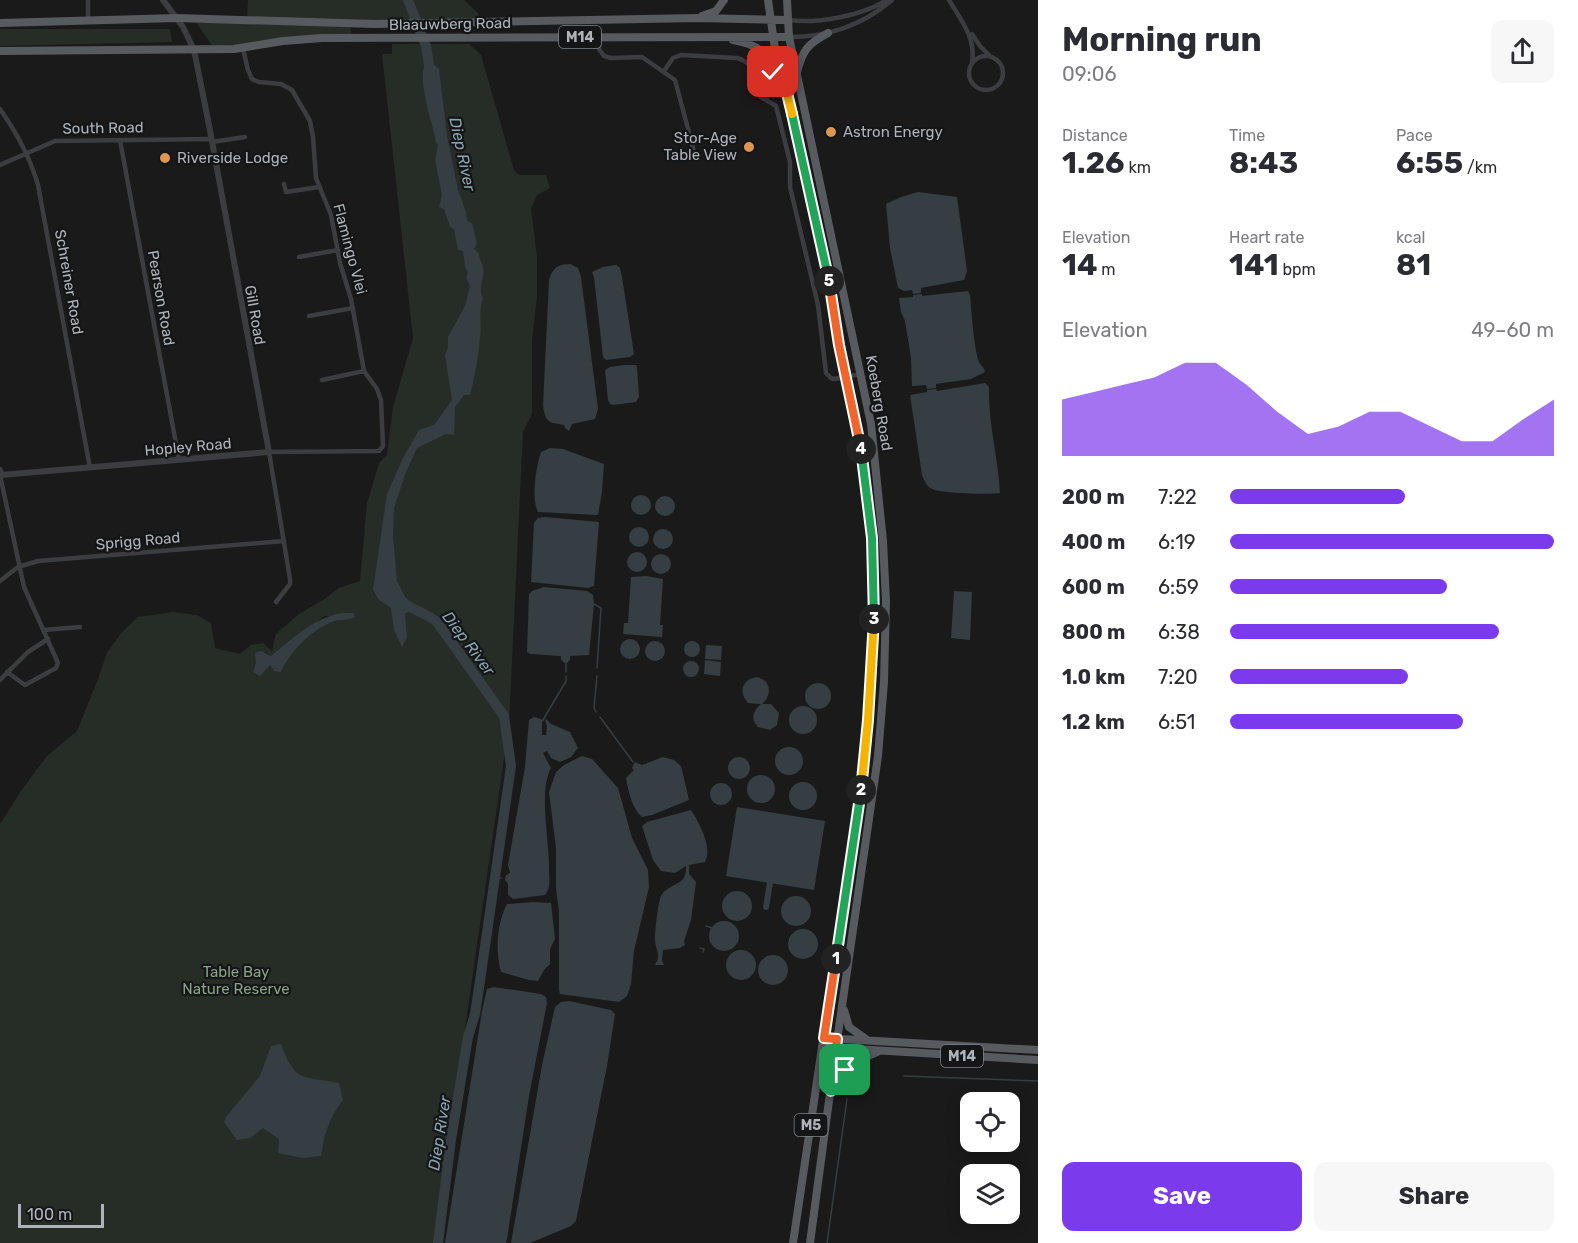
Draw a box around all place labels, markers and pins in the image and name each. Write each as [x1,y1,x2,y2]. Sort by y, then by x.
pin [747,46,798,97]
place label: Astron Energy [843,123,943,141]
marker: Astron Energy [824,125,838,139]
place label: Stor-Age Table View [664,129,737,164]
marker: Stor-Age Table View [742,140,756,154]
place label: Riverside Lodge [177,149,288,167]
marker: Riverside Lodge [158,151,172,165]
pin: 5 [814,266,844,296]
pin: 4 [846,434,876,464]
pin: 3 [859,604,889,634]
pin: 2 [846,775,876,805]
pin: 1 [821,944,851,974]
pin [819,1044,870,1095]

